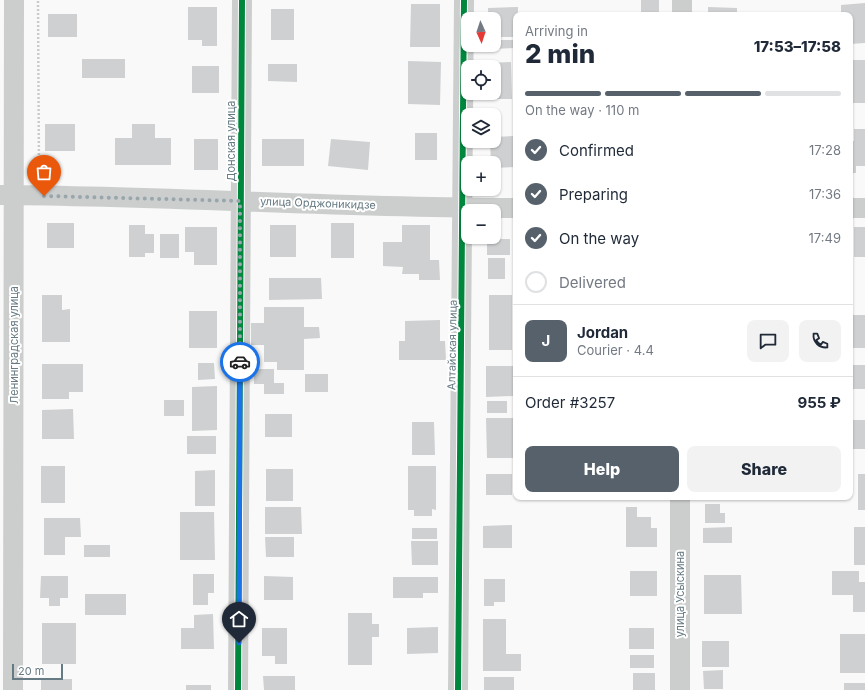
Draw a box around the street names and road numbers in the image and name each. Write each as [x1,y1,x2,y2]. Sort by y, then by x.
street label: Донская улица [224,101,238,182]
street label: улица Орджоникидзе [260,194,376,212]
street label: Ленинградская улица [7,286,21,404]
street label: Алтайская улица [444,300,460,390]
street label: улица Усыскина [673,551,687,637]

